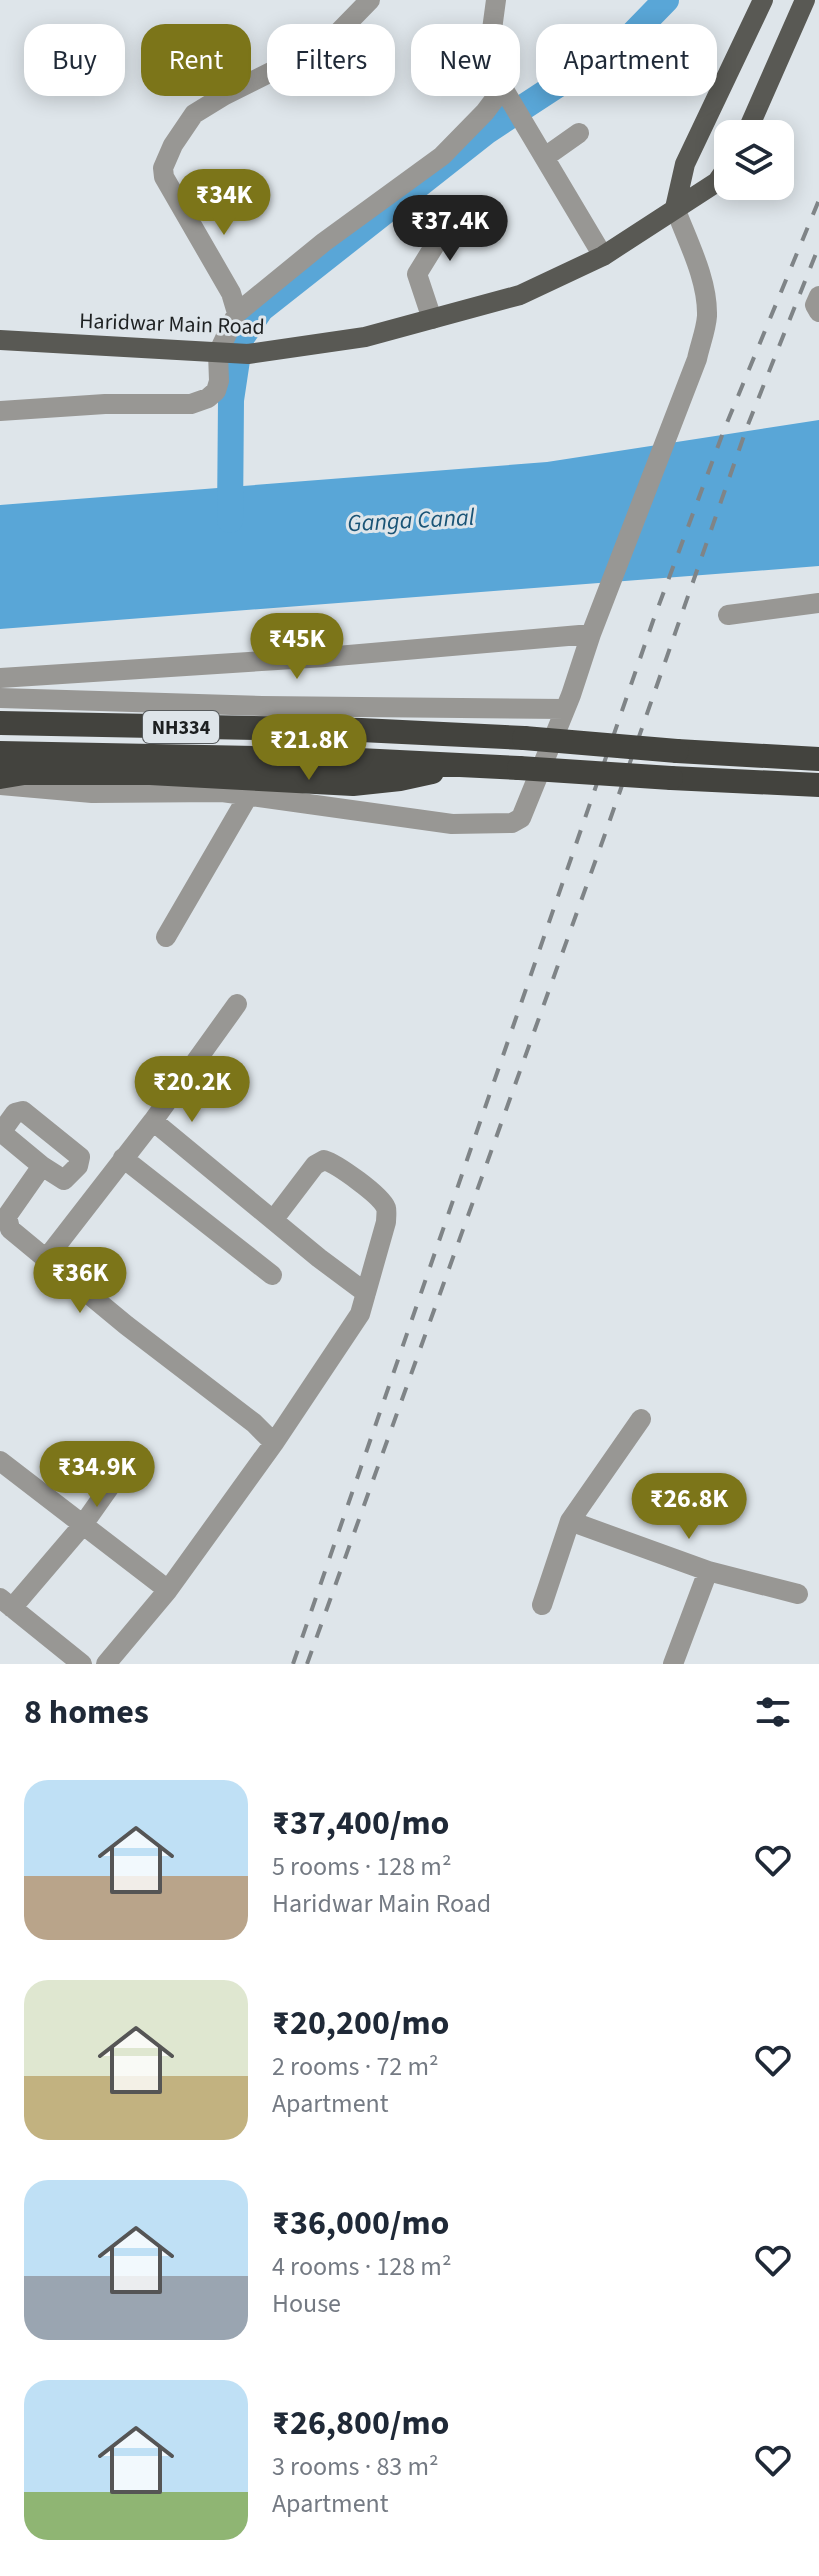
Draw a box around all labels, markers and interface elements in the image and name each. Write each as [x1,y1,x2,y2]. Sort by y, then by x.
chip: Buy [24,24,125,96]
chip: Rent [141,24,251,96]
chip: Filters [267,24,395,96]
chip: New [411,24,520,96]
chip: Apartment [536,24,717,96]
map controls [714,120,794,200]
button: layers [714,120,794,200]
pin: ₹34K [177,169,271,237]
text: ₹34K [195,176,253,213]
pin: ₹37.4K [385,195,515,263]
text: ₹37.4K [411,202,489,239]
street label: Haridwar Main Road [79,305,265,343]
water label: Ganga Canal [346,500,476,541]
pin: ₹45K [250,613,344,681]
text: ₹45K [268,620,326,657]
road number: NH334 [143,711,219,743]
pin: ₹21.8K [244,714,374,782]
text: ₹21.8K [270,721,348,758]
pin: ₹20.2K [127,1056,257,1124]
text: ₹20.2K [153,1063,231,1100]
pin: ₹36K [33,1247,127,1315]
text: ₹36K [51,1254,109,1291]
pin: ₹34.9K [32,1441,162,1509]
text: ₹34.9K [58,1448,136,1485]
pin: ₹26.8K [624,1473,754,1541]
text: ₹26.8K [650,1480,728,1517]
text: 8 homes [24,1688,149,1737]
icon: filters [751,1690,795,1734]
text: ₹37,400/mo [272,1799,449,1848]
icon: home [88,1812,184,1908]
icon: heart [751,1838,795,1882]
text: 5 rooms · 128 m² [272,1848,451,1885]
text: Haridwar Main Road [272,1885,491,1922]
text: ₹20,200/mo [272,1999,449,2048]
icon: home [88,2012,184,2108]
icon: heart [751,2038,795,2082]
text: 2 rooms · 72 m² [272,2048,439,2085]
text: Apartment [272,2085,389,2122]
text: ₹36,000/mo [272,2199,449,2248]
icon: home [88,2212,184,2308]
icon: heart [751,2238,795,2282]
text: 4 rooms · 128 m² [272,2248,451,2285]
text: House [272,2285,341,2322]
text: ₹26,800/mo [272,2399,449,2448]
icon: home [88,2412,184,2508]
icon: heart [751,2438,795,2482]
text: 3 rooms · 83 m² [272,2448,439,2485]
text: Apartment [272,2485,389,2522]

